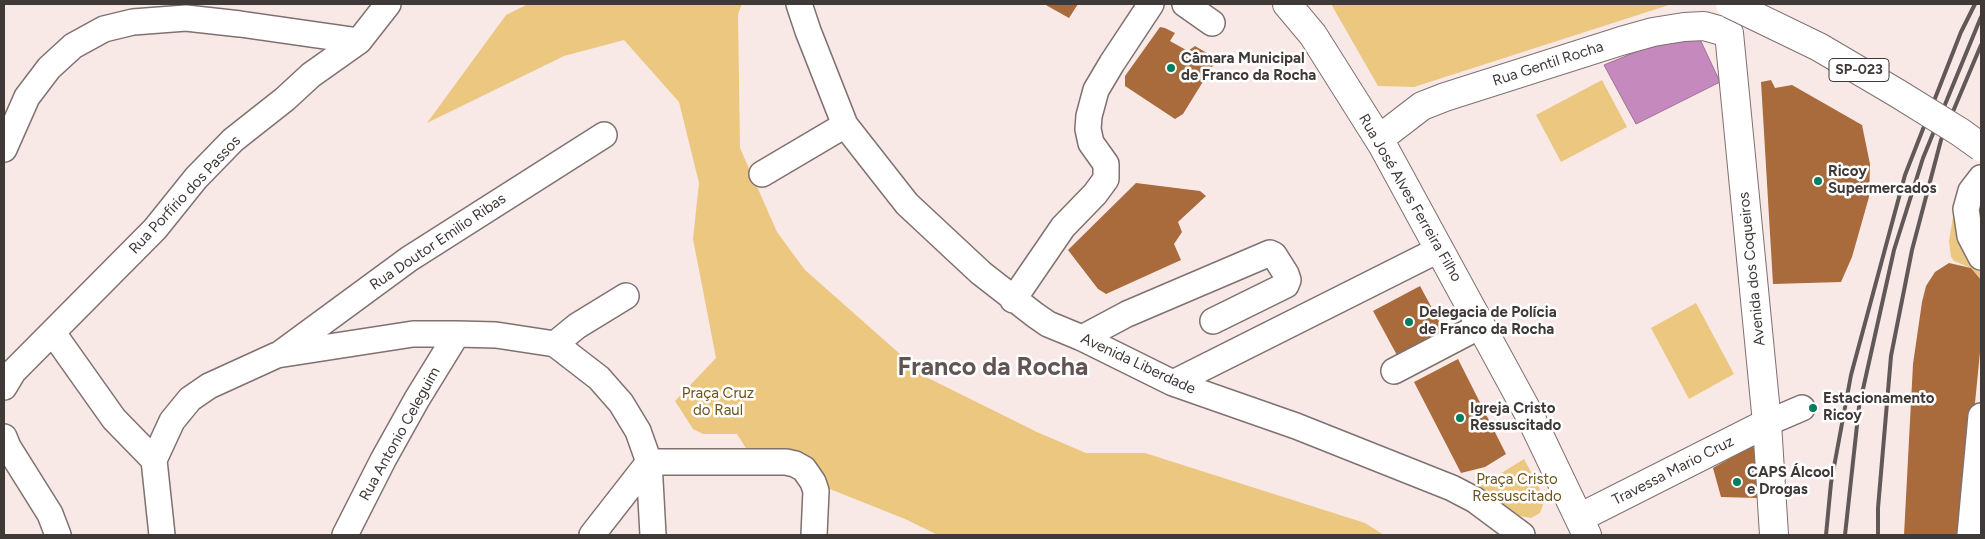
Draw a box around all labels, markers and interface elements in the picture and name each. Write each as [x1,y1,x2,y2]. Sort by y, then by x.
street label: Rua Gentil Rocha [1490,38,1606,90]
place label: Câmara Municipal de Franco da Rocha [1181,50,1316,85]
road number: SP-023 [1829,58,1889,82]
marker: Câmara Municipal de Franco da Rocha [1165,62,1177,74]
street label: Rua José Alves Ferreira Filho [1354,111,1466,285]
street label: Rua Porfírio dos Passos [125,132,245,258]
place label: Ricoy Supermercados [1828,163,1937,198]
marker: Ricoy Supermercados [1812,175,1824,187]
street label: Rua Doutor Emilio Ribas [367,190,509,294]
street label: Avenida dos Coqueiros [1735,191,1769,347]
place label: Delegacia de Polícia de Franco da Rocha [1419,304,1557,339]
marker: Delegacia de Polícia de Franco da Rocha [1403,316,1415,328]
street label: Avenida Liberdade [1078,330,1198,398]
district label: Franco da Rocha [898,353,1088,383]
street label: Rua Antonio Celeguim [356,364,444,504]
park label: Praça Cruz do Raul [682,385,754,420]
place label: Estacionamento Ricoy [1823,390,1935,425]
place label: Igreja Cristo Ressuscitado [1470,400,1561,435]
marker: Estacionamento Ricoy [1807,402,1819,414]
marker: Igreja Cristo Ressuscitado [1454,412,1466,424]
street label: Travessa Mario Cruz [1609,433,1737,509]
place label: CAPS Álcool e Drogas [1747,464,1834,499]
park label: Praça Cristo Ressuscitado [1472,471,1562,506]
marker: CAPS Álcool e Drogas [1731,476,1743,488]

